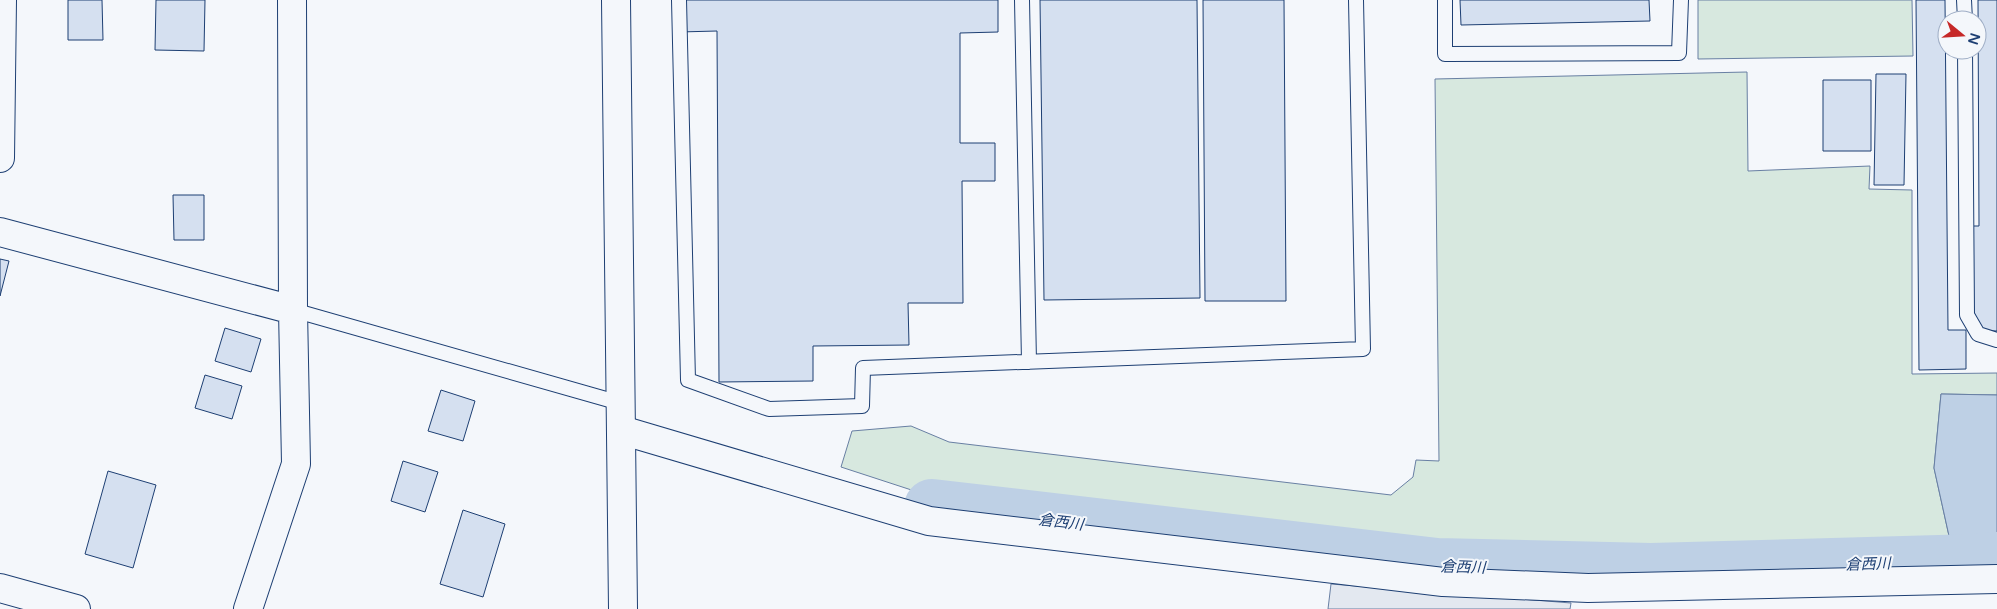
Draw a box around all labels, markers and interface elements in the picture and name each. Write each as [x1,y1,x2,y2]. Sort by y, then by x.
north arrow [1937,10,1987,60]
text: N [1964,31,1984,47]
water label: 倉西川 [1038,510,1086,534]
water label: 倉西川 [1845,554,1893,574]
water label: 倉西川 [1440,557,1488,577]

